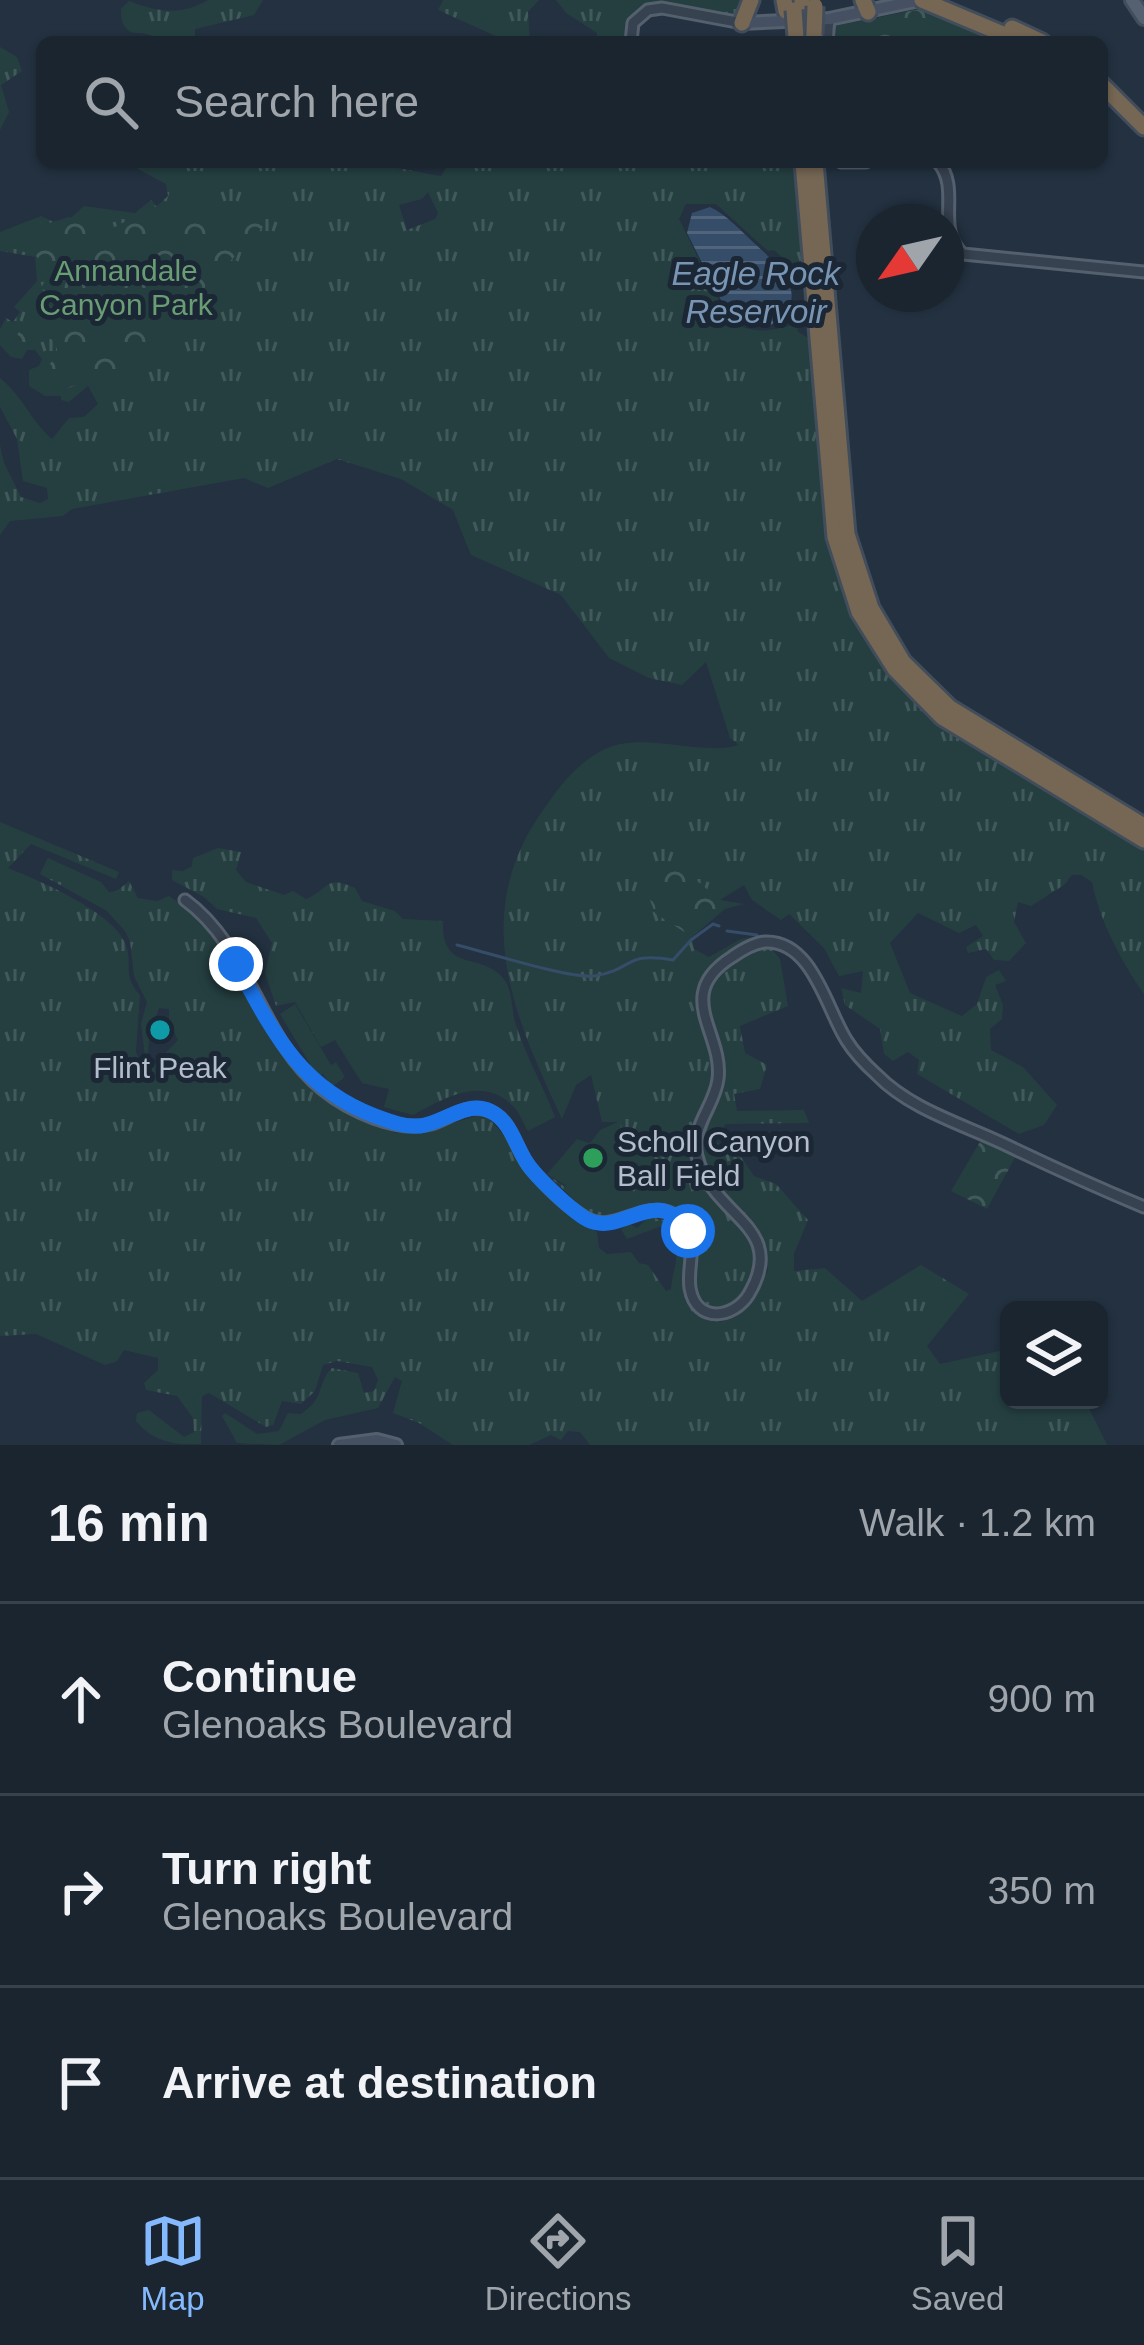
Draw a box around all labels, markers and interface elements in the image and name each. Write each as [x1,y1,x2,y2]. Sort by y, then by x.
search box [36,36,1108,168]
icon: search [78,69,144,135]
text: Search here [174,76,419,127]
north arrow [856,204,964,312]
park label: Annandale Canyon Park [39,254,214,321]
water label: Eagle Rock Reservoir [672,255,842,330]
route end [209,937,263,991]
marker: Flint Peak [147,1017,173,1043]
place label: Flint Peak [93,1051,228,1084]
place label: Scholl Canyon Ball Field [617,1125,810,1192]
marker: Scholl Canyon Ball Field [580,1145,606,1171]
route start [661,1204,715,1258]
map controls [1000,1301,1108,1409]
button: layers [1000,1301,1108,1409]
text: 16 min [48,1495,210,1552]
text: Walk · 1.2 km [859,1501,1096,1544]
text: Continue [162,1651,357,1702]
icon: ahead [48,1666,114,1732]
text: 900 m [988,1677,1096,1720]
text: Glenoaks Boulevard [162,1703,513,1746]
text: Turn right [162,1843,371,1894]
icon: right [48,1858,114,1924]
text: 350 m [988,1869,1096,1912]
text: Glenoaks Boulevard [162,1895,513,1938]
icon: arrive [48,2050,114,2116]
text: Arrive at destination [162,2057,597,2108]
tab: Map [140,2208,206,2318]
tab: Directions [485,2208,632,2318]
tab: Saved [911,2208,1004,2318]

